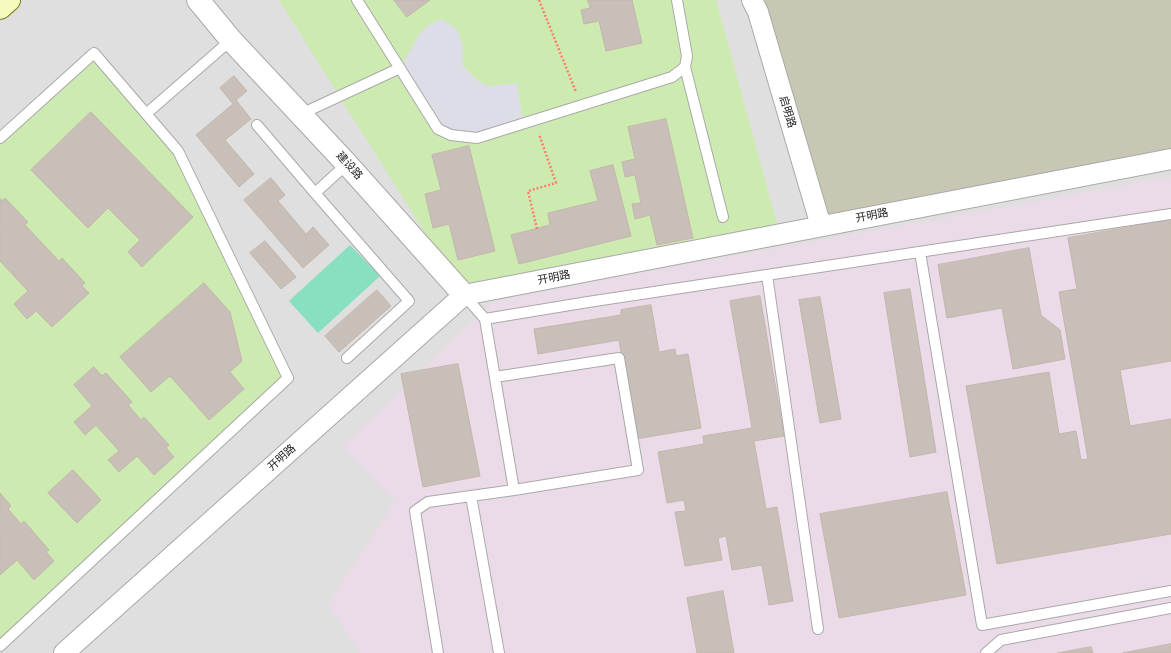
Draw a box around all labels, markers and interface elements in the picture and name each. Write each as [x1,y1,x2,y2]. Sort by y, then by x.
street label: 启明路 [776,94,798,130]
street label: 建设路 [333,149,365,183]
street label: 开明路 [855,206,889,226]
street label: 开明路 [537,268,571,288]
street label: 开明路 [265,442,299,474]

